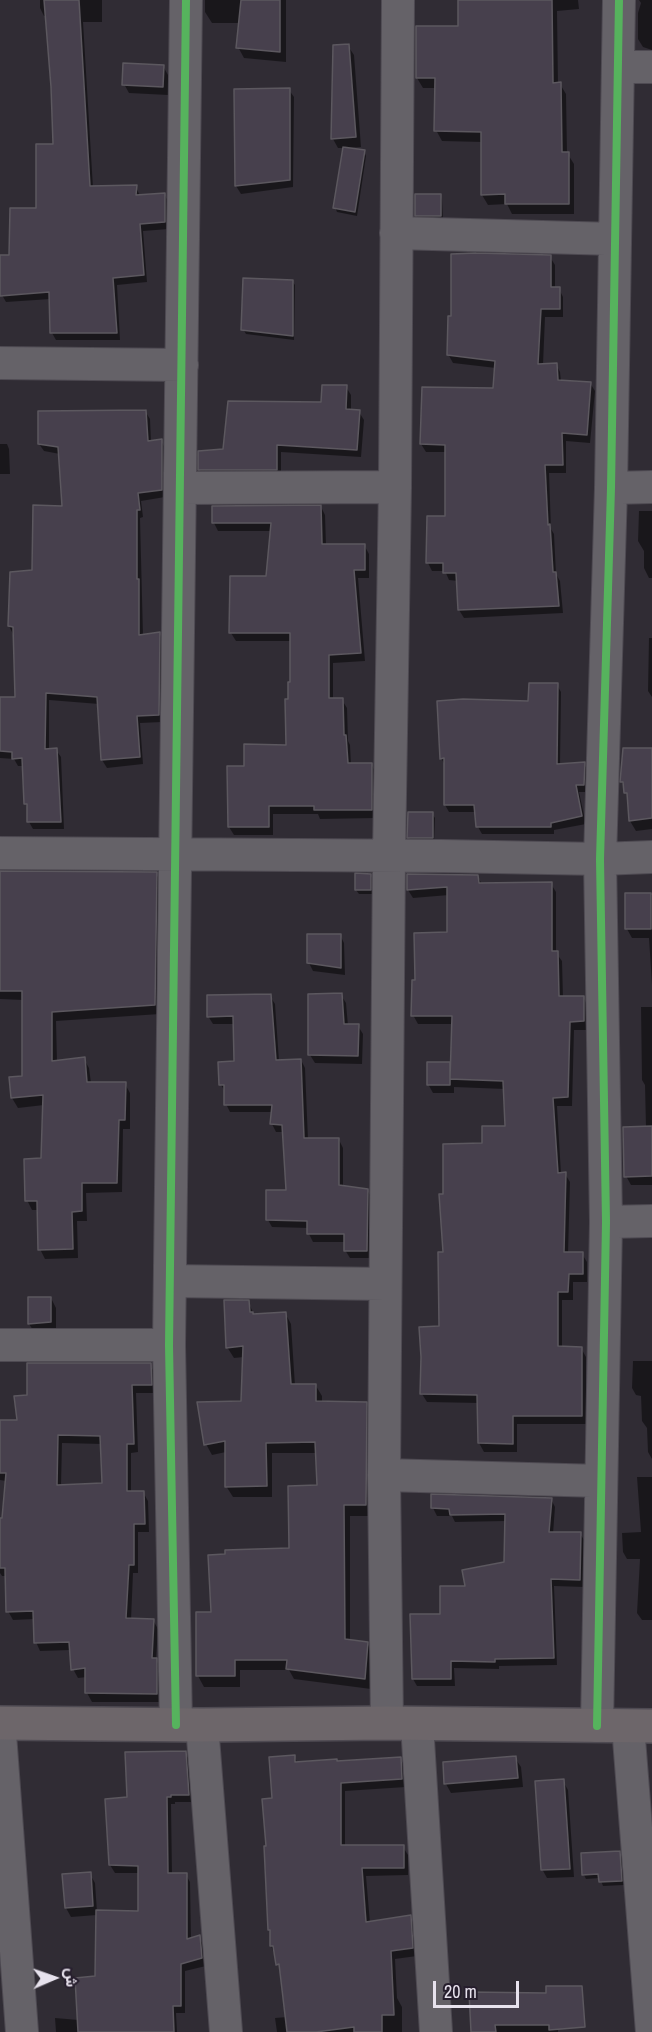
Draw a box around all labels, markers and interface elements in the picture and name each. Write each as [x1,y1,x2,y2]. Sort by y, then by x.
north arrow [24,1948,84,2008]
text: ش [61,1967,83,1987]
scale bar [436,1969,522,2007]
text: 20 m [444,1979,477,2004]

